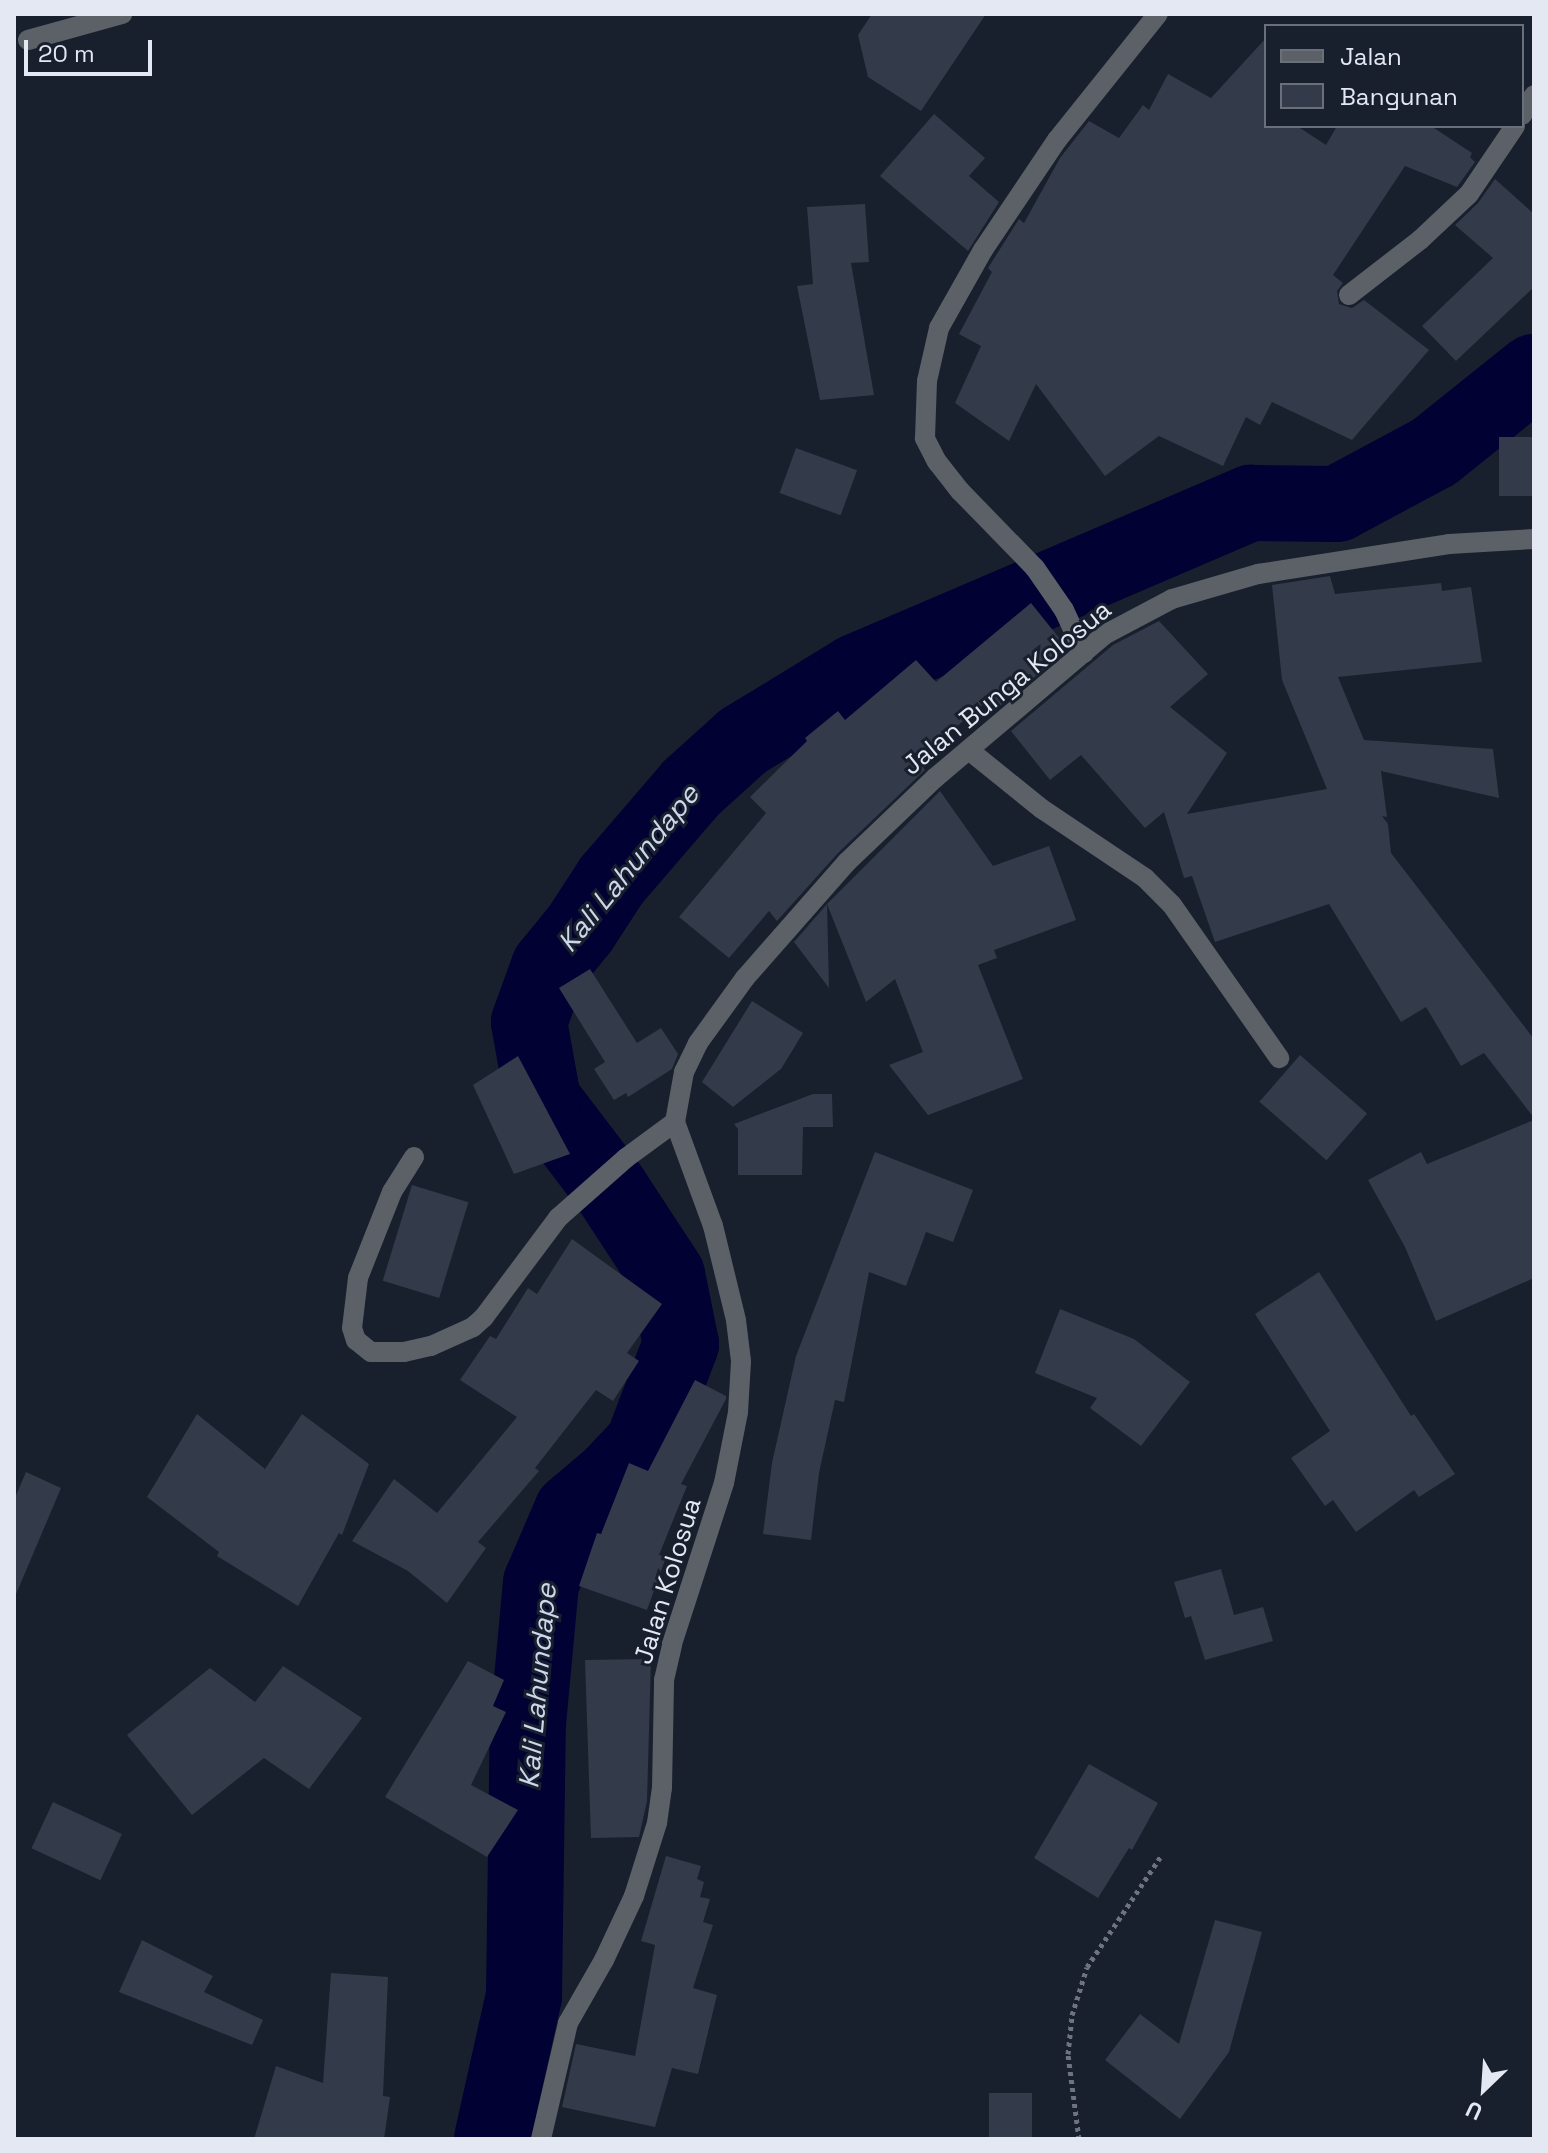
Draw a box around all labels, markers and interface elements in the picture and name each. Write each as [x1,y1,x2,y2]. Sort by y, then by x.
scale bar [28,24,156,74]
legend [1264,24,1524,128]
text: 20 m [38,38,95,69]
text: Jalan [1340,41,1402,72]
text: Bangunan [1340,81,1458,112]
street label: Jalan Bunga Kolosua [896,594,1118,782]
water label: Kali Lahundape [550,778,706,958]
street label: Jalan Kolosua [628,1494,708,1668]
water label: Kali Lahundape [511,1582,563,1790]
north arrow [1444,2049,1524,2129]
text: U [1461,2095,1486,2127]

